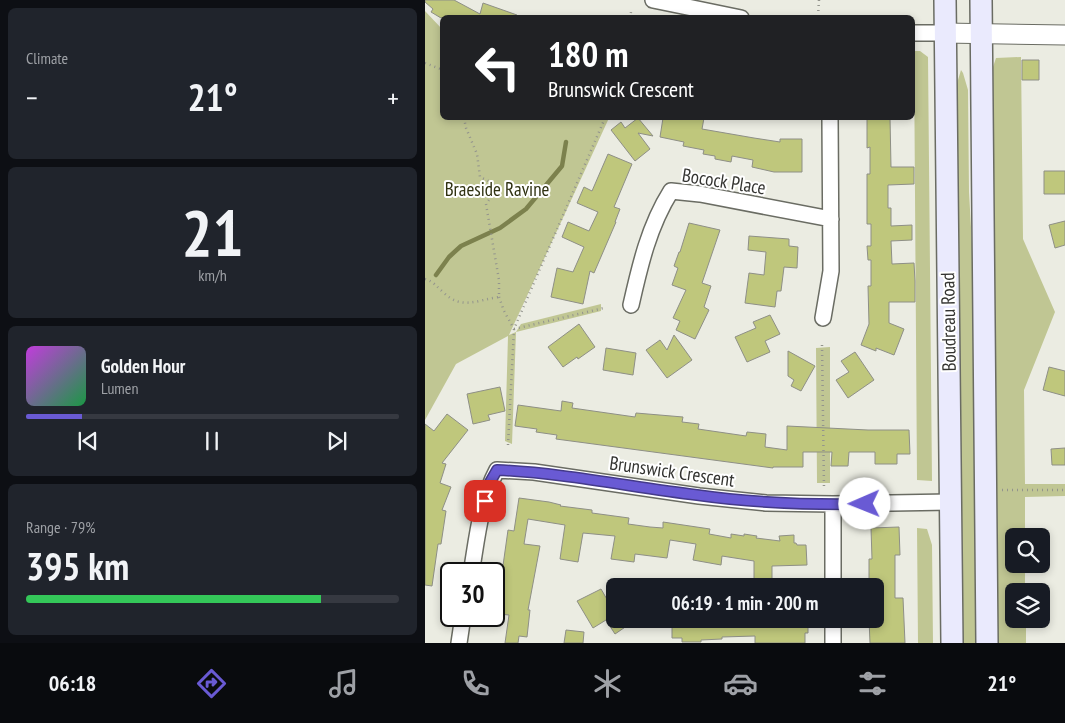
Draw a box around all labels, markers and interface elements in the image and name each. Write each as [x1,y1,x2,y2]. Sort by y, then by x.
text: 180 m [548,31,629,77]
icon: left [465,35,530,100]
text: Climate [26,48,68,68]
text: 21° [187,72,238,121]
text: Brunswick Crescent [548,75,694,103]
text: − [26,79,38,116]
text: + [387,79,399,116]
street label: Bocock Place [680,163,768,199]
park label: Braeside Ravine [445,177,549,201]
text: 21 [181,190,244,274]
text: km/h [198,265,227,285]
street label: Boudreau Road [935,272,961,372]
text: Golden Hour [101,354,185,378]
text: Lumen [101,378,138,398]
icon: previous [74,427,102,455]
icon: pause [198,427,226,455]
icon: next [323,427,351,455]
street label: Brunswick Crescent [608,450,737,492]
position arrow [838,477,890,529]
pin [464,480,506,522]
icon: arrive [471,487,499,515]
text: Range · 79% [26,517,95,537]
map controls [1005,528,1050,628]
button: search [1005,528,1050,573]
text: 395 km [26,541,129,590]
speed limit sign: 30 [440,562,505,627]
button: layers [1005,583,1050,628]
text: 06:19 · 1 min · 200 m [672,591,818,615]
icon: directions [194,666,229,701]
icon: music [326,666,361,701]
icon: phone [458,666,493,701]
icon: climate [590,666,625,701]
icon: car [723,666,758,701]
icon: filters [855,666,890,701]
text: 06:18 [49,669,96,697]
text: 21° [987,669,1016,697]

